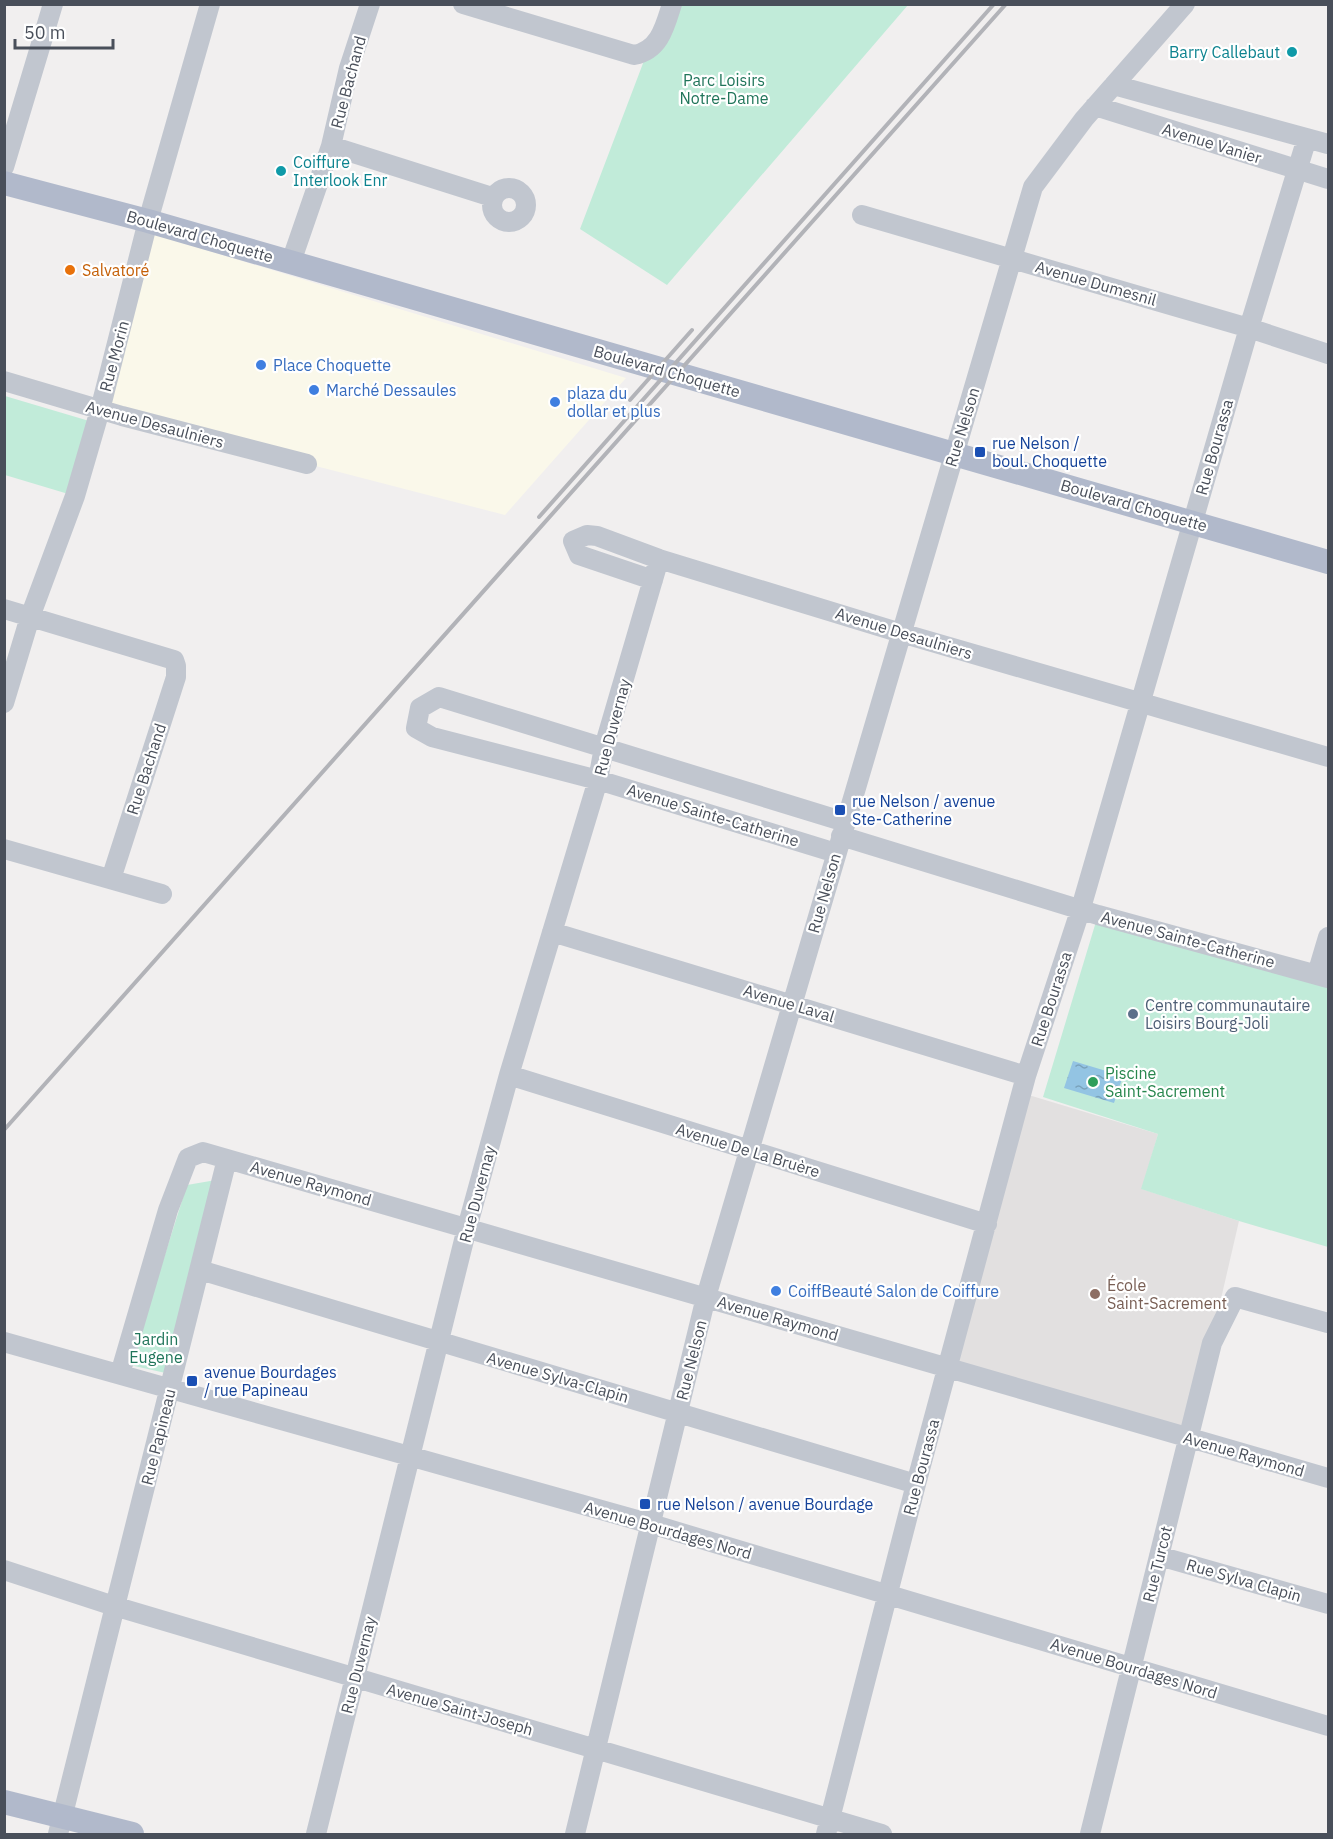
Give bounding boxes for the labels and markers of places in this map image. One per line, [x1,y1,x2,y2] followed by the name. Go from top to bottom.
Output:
[1169,42,1280,62] place label: Barry Callebaut
[1285,45,1299,59] marker: Barry Callebaut
[293,152,388,190] place label: Coiffure Interlook Enr
[274,164,288,178] marker: Coiffure Interlook Enr
[82,260,150,280] place label: Salvatoré
[63,263,77,277] marker: Salvatoré
[273,355,391,375] place label: Place Choquette
[254,358,268,372] marker: Place Choquette
[326,380,457,400] place label: Marché Dessaules
[307,383,321,397] marker: Marché Dessaules
[567,383,661,421] place label: plaza du dollar et plus
[548,395,562,409] marker: plaza du dollar et plus
[992,433,1107,471] place label: rue Nelson / boul. Choquette
[973,445,987,459] marker: rue Nelson / boul. Choquette
[852,791,996,829] place label: rue Nelson / avenue Ste-Catherine
[833,803,847,817] marker: rue Nelson / avenue Ste-Catherine
[1145,995,1310,1033] place label: Centre communautaire Loisirs Bourg-Joli
[1126,1007,1140,1021] marker: Centre communautaire Loisirs Bourg-Joli
[1105,1063,1225,1101] place label: Piscine Saint-Sacrement
[1086,1075,1100,1089] marker: Piscine Saint-Sacrement
[1107,1274,1227,1313] place label: École Saint-Sacrement
[788,1281,999,1301] place label: CoiffBeauté Salon de Coiffure
[769,1284,783,1298] marker: CoiffBeauté Salon de Coiffure
[1088,1287,1102,1301] marker: École Saint-Sacrement
[204,1362,337,1400] place label: avenue Bourdages / rue Papineau
[185,1374,199,1388] marker: avenue Bourdages / rue Papineau
[657,1494,874,1514] place label: rue Nelson / avenue Bourdage
[638,1497,652,1511] marker: rue Nelson / avenue Bourdage

